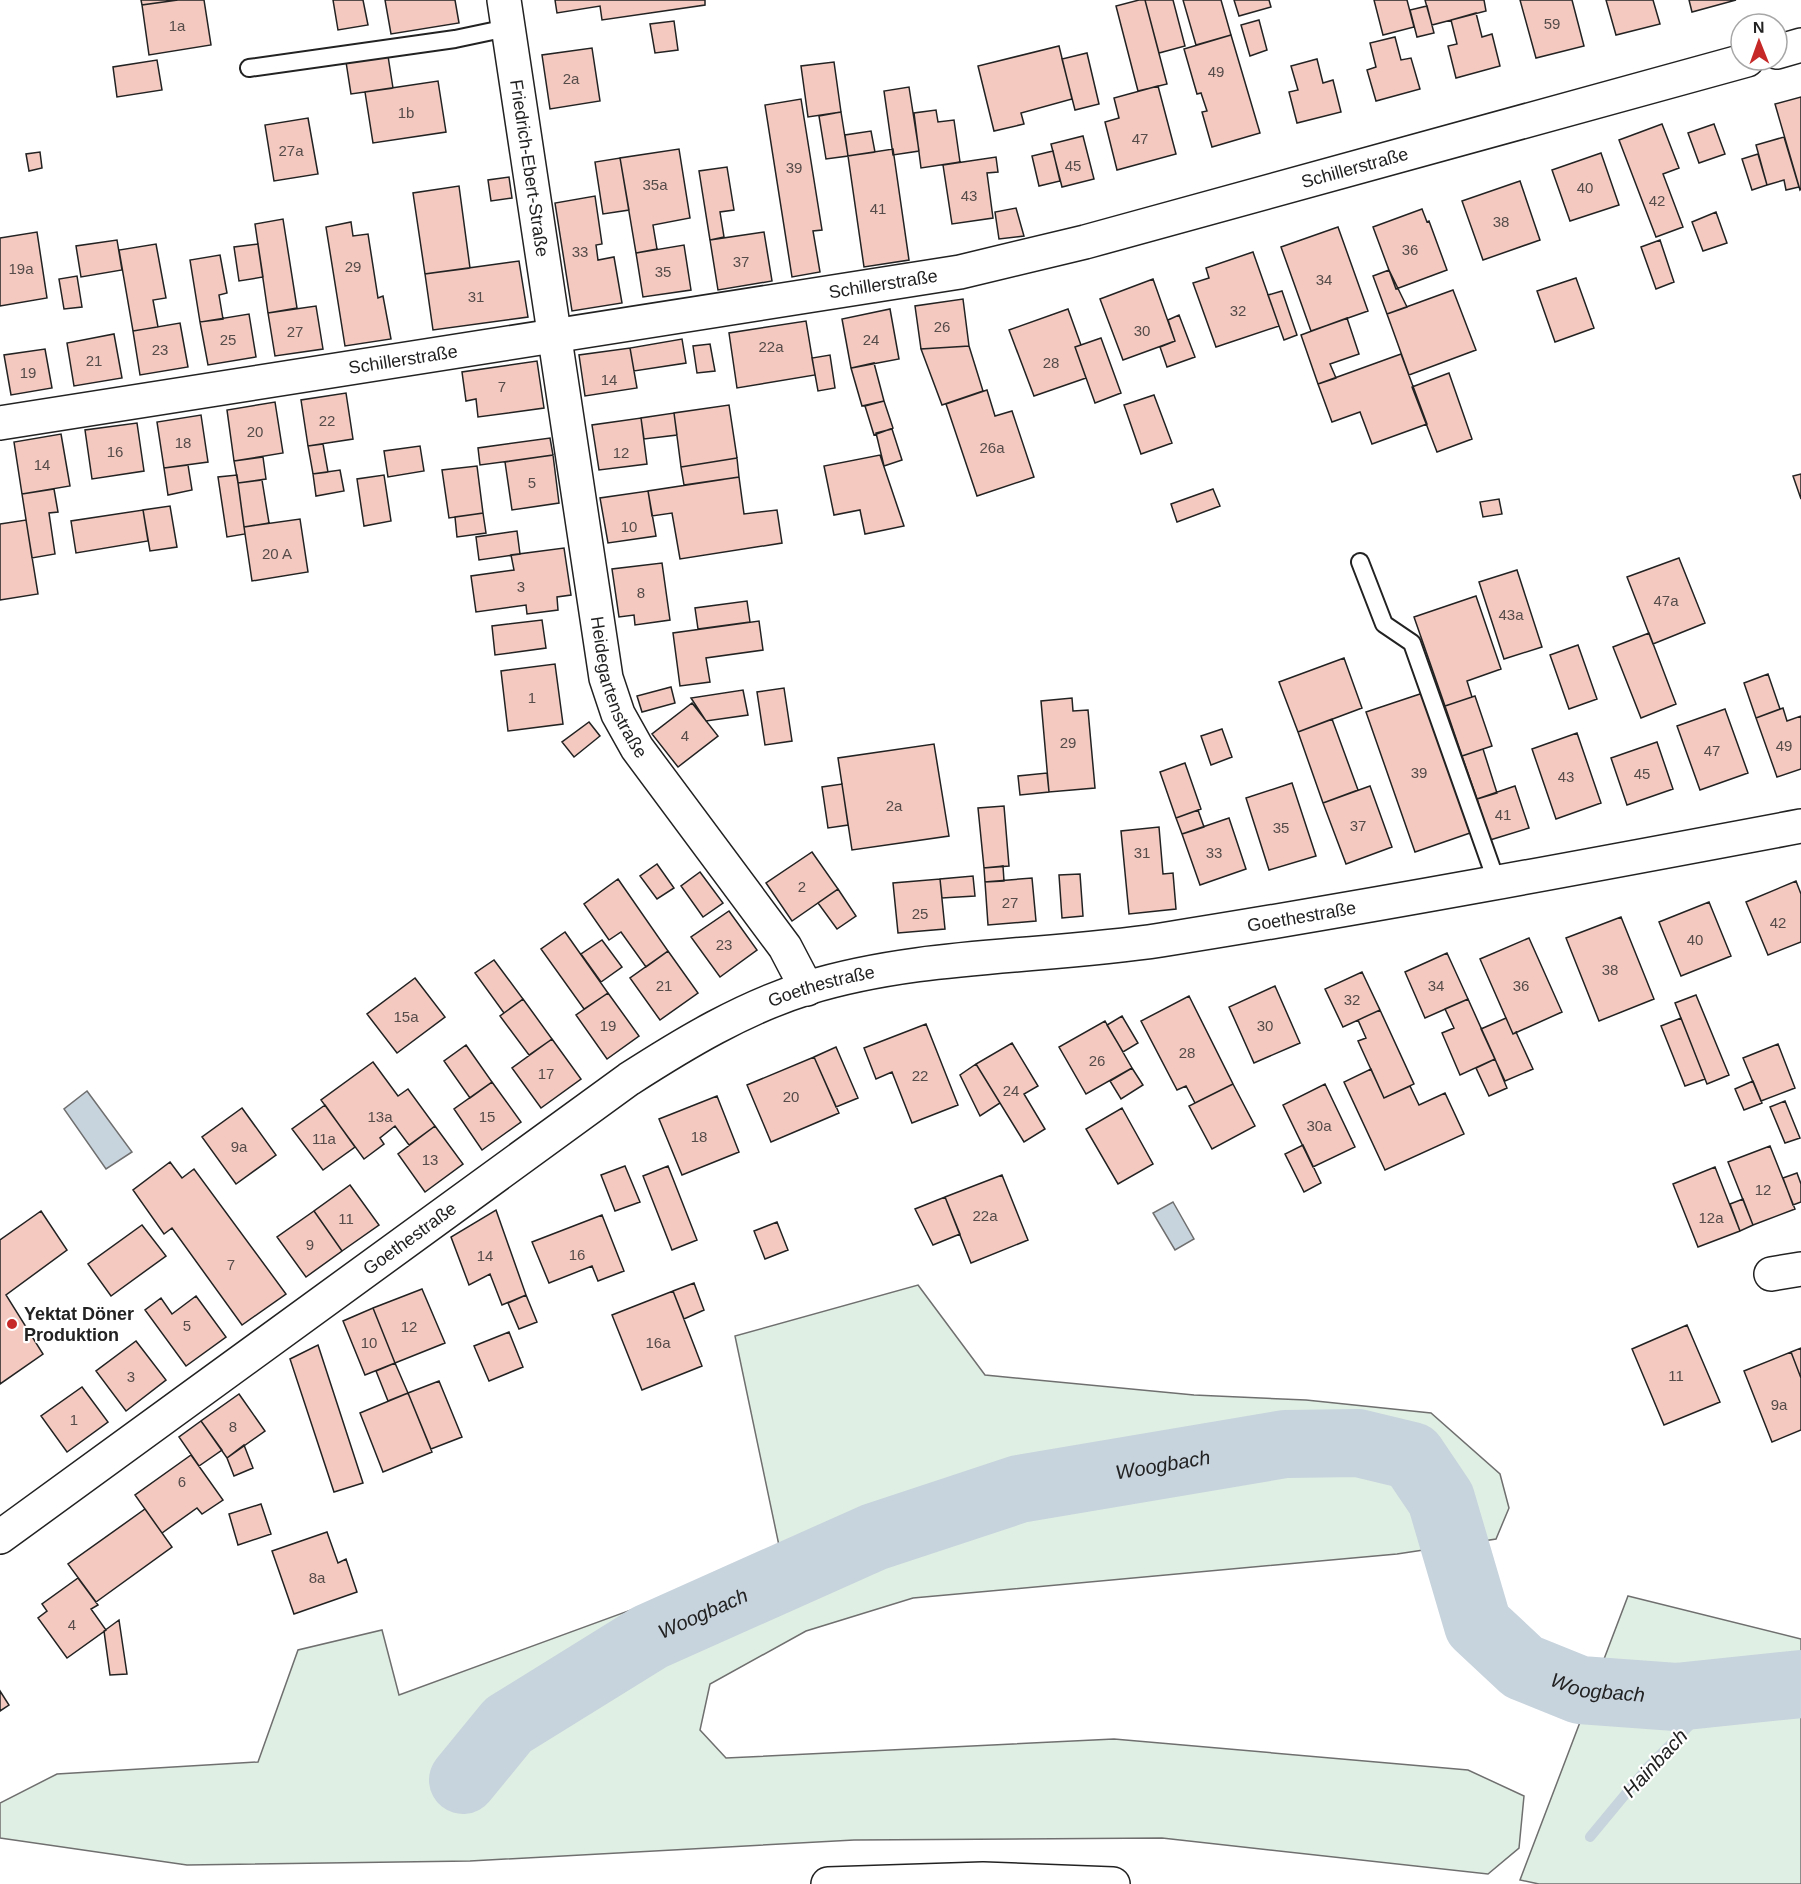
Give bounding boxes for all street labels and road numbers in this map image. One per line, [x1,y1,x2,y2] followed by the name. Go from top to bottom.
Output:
[506,78,553,258] street label: Friedrich-Ebert-Straße
[1299,144,1410,192] street label: Schillerstraße
[827,266,939,303] street label: Schillerstraße
[347,341,459,378] street label: Schillerstraße
[587,615,651,762] street label: Heidegartenstraße
[1246,898,1358,936] street label: Goethestraße
[765,962,876,1011] street label: Goethestraße
[359,1198,460,1279] street label: Goethestraße

